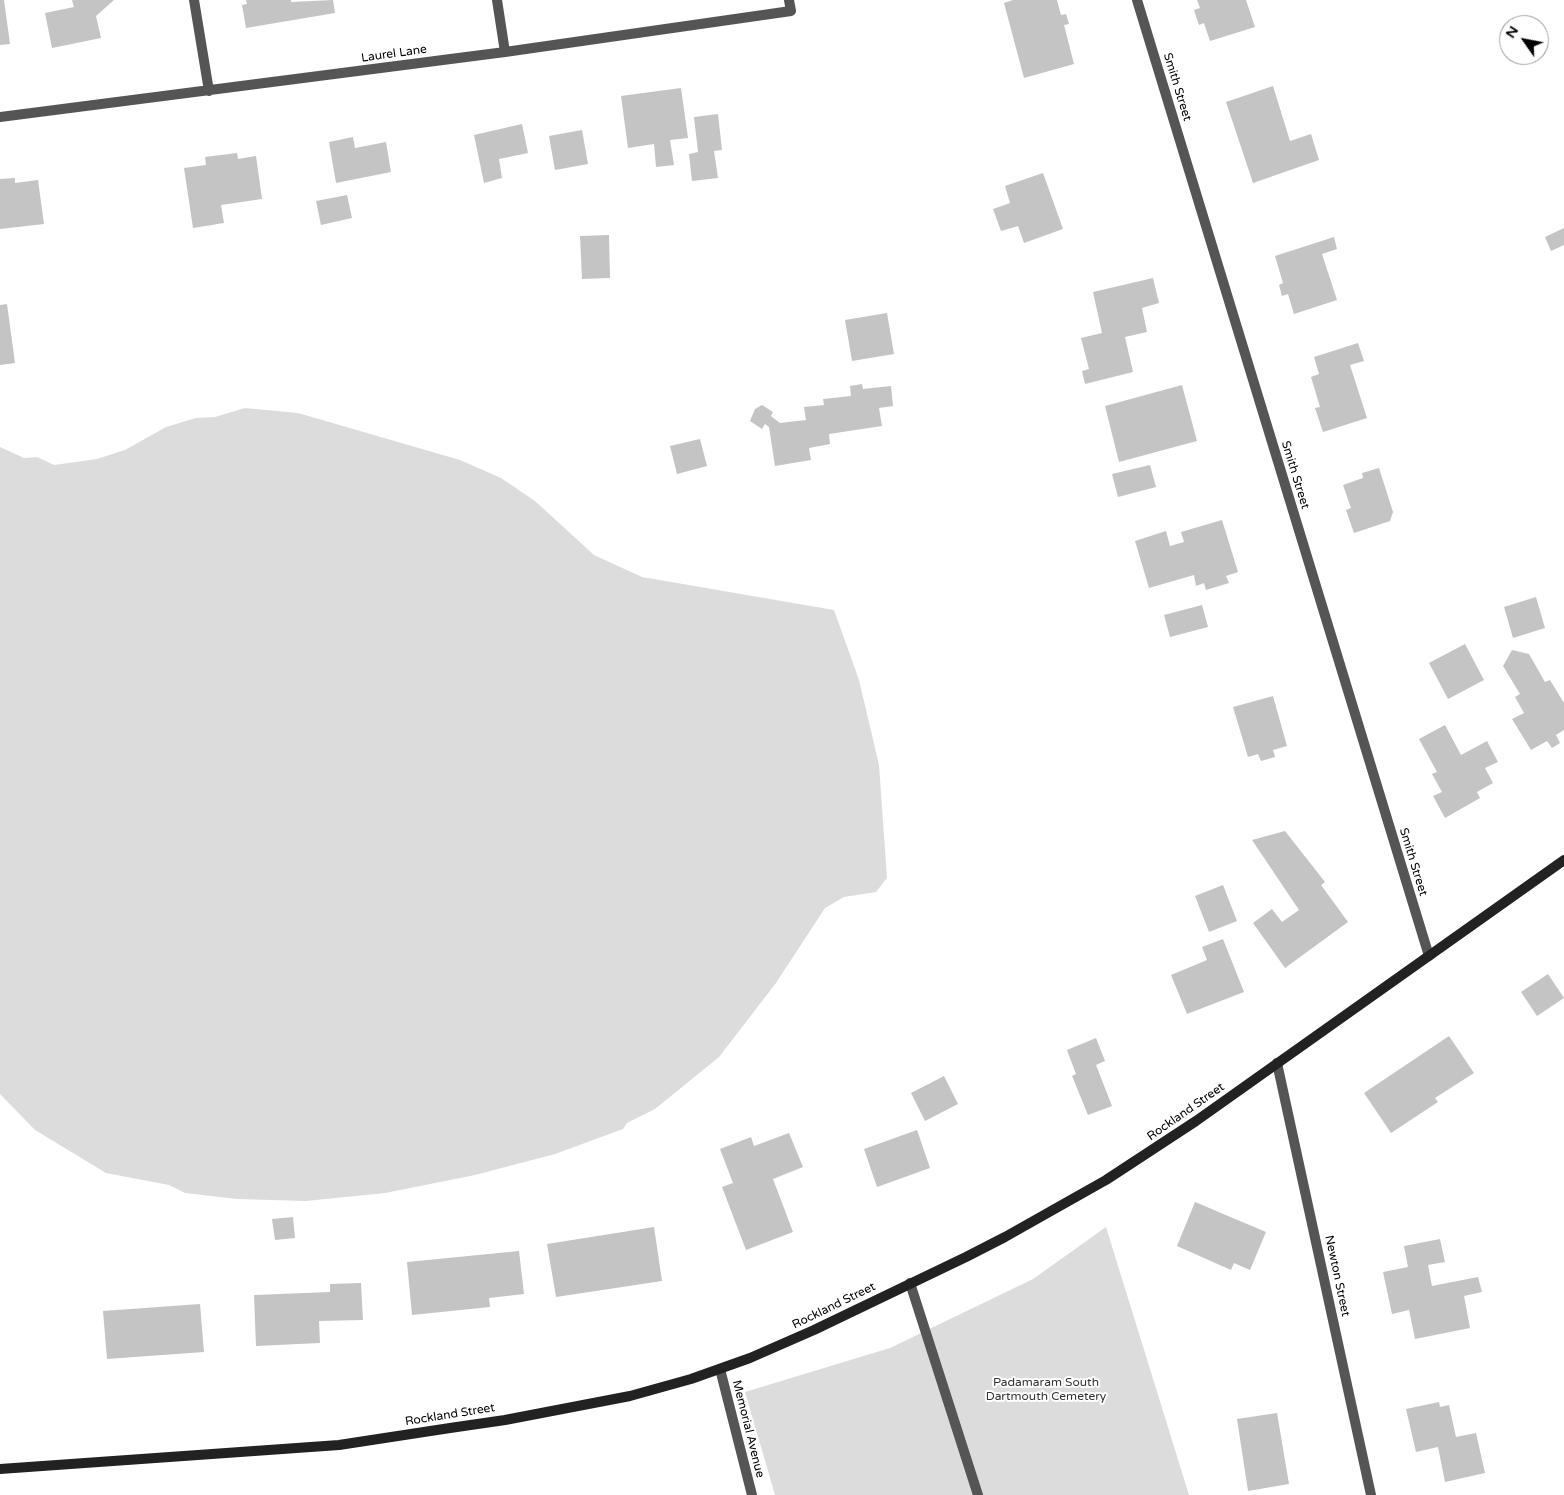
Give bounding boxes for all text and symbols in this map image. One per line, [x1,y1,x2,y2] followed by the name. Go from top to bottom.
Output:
[1499,15,1549,65] north arrow
[1502,23,1522,41] text: N
[360,42,428,66] street label: Laurel Lane
[1160,51,1194,123] street label: Smith Street
[1278,439,1312,511] street label: Smith Street
[1396,826,1430,898] street label: Smith Street
[1145,1080,1227,1144] street label: Rockland Street
[1321,1234,1353,1318] street label: Newton Street
[790,1280,878,1332] street label: Rockland Street
[986,1376,1106,1404] park label: Padamaram South Dartmouth Cemetery
[729,1379,767,1479] street label: Memorial Avenue
[404,1401,496,1429] street label: Rockland Street

